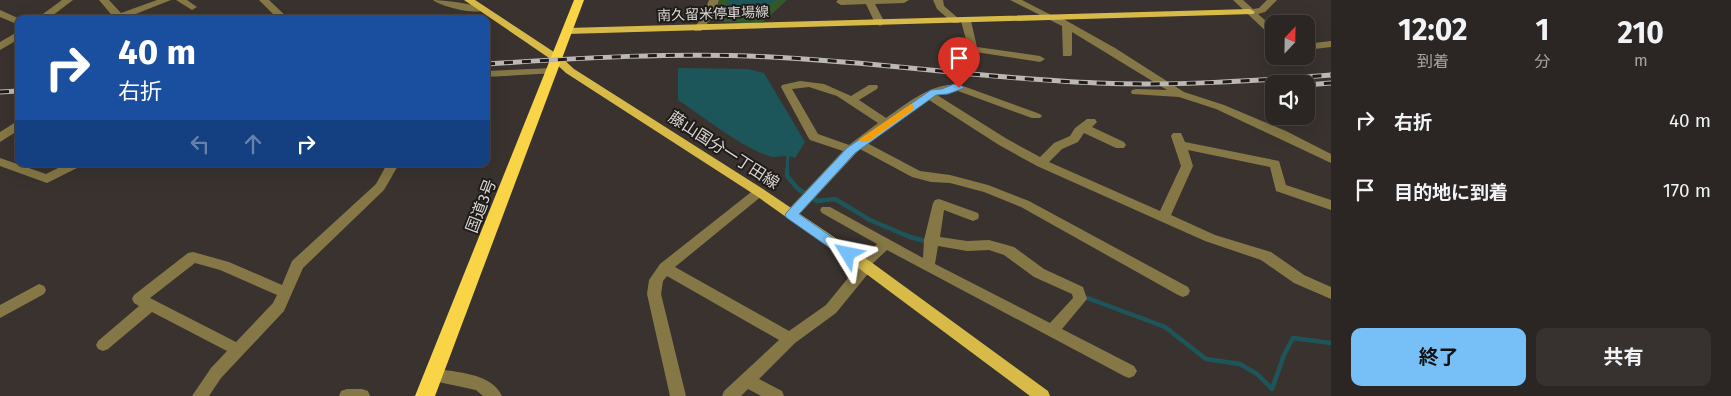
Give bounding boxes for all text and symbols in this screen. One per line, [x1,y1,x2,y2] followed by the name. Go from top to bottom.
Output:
[657,4,769,24] street label: 南久留米停車場線
[1398,12,1467,48] text: 12:02
[1536,12,1549,48] text: 1
[1265,15,1315,65] north arrow
[1265,15,1315,125] map controls
[1618,15,1664,51] text: 210
[118,31,196,73] text: 40 m
[35,35,100,100] icon: right
[938,37,980,88] pin
[945,44,973,72] icon: arrive
[1634,51,1648,70] text: m
[1417,52,1449,71] text: 到着
[1535,52,1551,71] text: 分
[1265,75,1315,125] button: sound
[118,78,162,105] text: 右折
[1351,106,1379,134] icon: right
[665,107,783,193] street label: 藤山国分一丁田線
[1669,109,1711,132] text: 40 m
[1394,111,1432,134] text: 右折
[186,130,214,158] icon: left
[239,130,267,158] icon: ahead
[292,130,320,158] icon: right
[462,176,500,236] street label: 国道3号
[1351,176,1379,204] icon: arrive
[1663,179,1711,202] text: 170 m
[1394,181,1508,204] text: 目的地に到着
[821,227,873,279] position arrow
[1351,328,1526,386] button: 終了
[1536,328,1711,386] button: 共有

